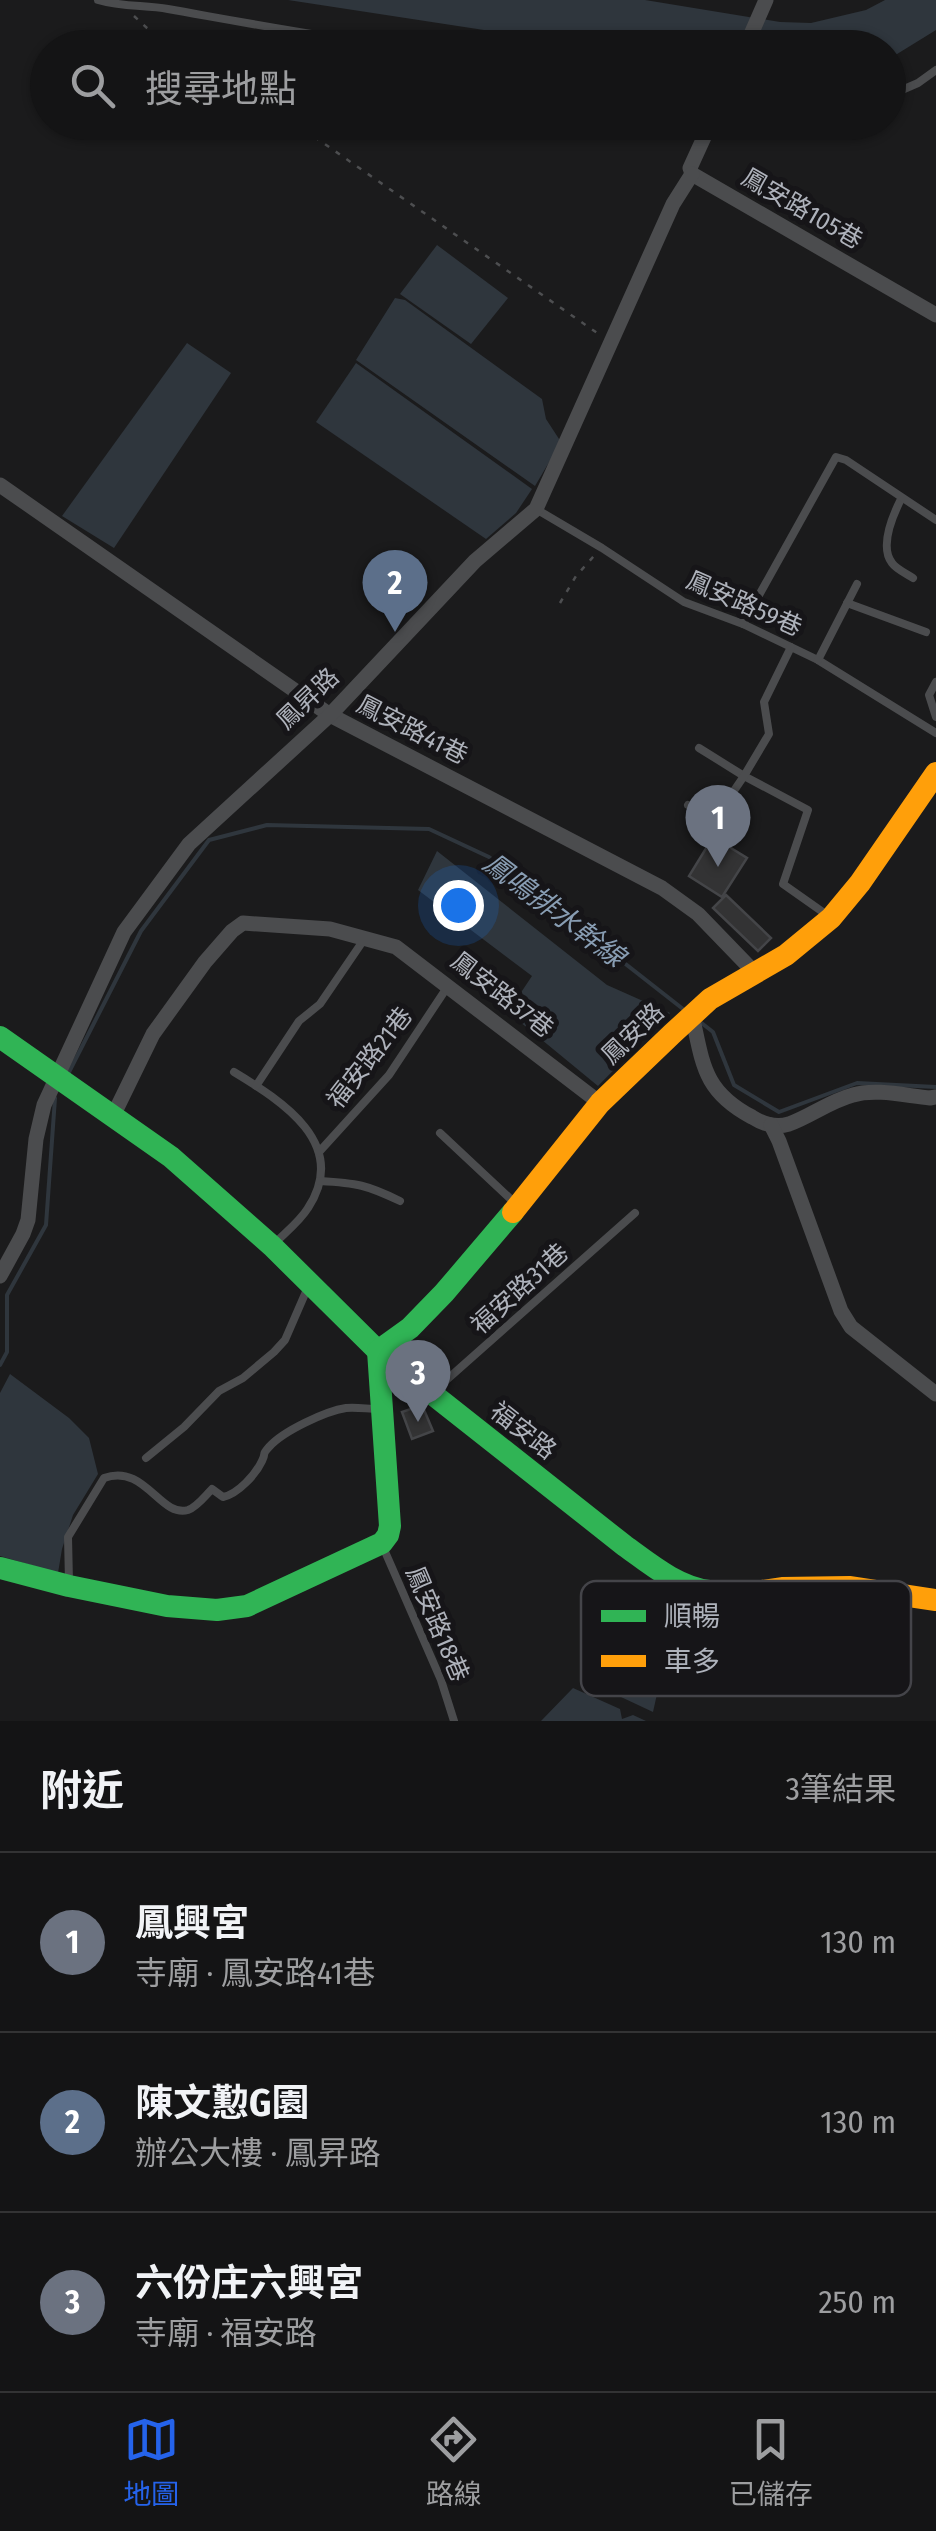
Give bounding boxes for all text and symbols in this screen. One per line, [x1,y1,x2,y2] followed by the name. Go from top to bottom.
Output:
[30,30,906,140] search box
[65,58,120,113] icon: search
[145,66,297,112] text: 搜尋地點
[736,162,868,256] street label: 鳳安路105巷
[362,550,428,632] pin: 2
[682,565,806,643] street label: 鳳安路59巷
[271,662,345,736] street label: 鳳昇路
[352,689,472,771] street label: 鳳安路41巷
[686,784,750,867] pin: 1
[477,846,633,976] water label: 鳳鳴排水幹線
[433,880,484,931] your location
[445,946,559,1044] street label: 鳳安路37巷
[596,997,670,1071] street label: 鳳安路
[321,1001,419,1115] street label: 福安路21巷
[465,1238,575,1340] street label: 福安路31巷
[386,1340,450,1422] pin: 3
[484,1396,562,1466] street label: 福安路
[399,1562,475,1686] street label: 鳳安路18巷
[581,1581,911,1696] legend
[664,1600,720,1633] text: 順暢
[664,1645,720,1678] text: 車多
[40,1766,124,1816] text: 附近
[786,1770,896,1808] text: 3筆結果
[135,1900,249,1946] text: 鳳興宮
[66,1923,79,1961] text: 1
[820,1923,896,1961] text: 130 m
[135,1954,375,1992] text: 寺廟 · 鳳安路41巷
[135,2080,309,2126] text: 陳文懃G園
[65,2103,80,2141] text: 2
[820,2103,896,2141] text: 130 m
[135,2134,381,2172] text: 辦公大樓 · 鳳昇路
[135,2260,363,2306] text: 六份庄六興宮
[65,2283,80,2321] text: 3
[818,2283,896,2321] text: 250 m
[135,2314,317,2352] text: 寺廟 · 福安路
[123,2412,179,2512] tab: 地圖
[426,2412,482,2512] tab: 路線
[729,2412,813,2512] tab: 已儲存

